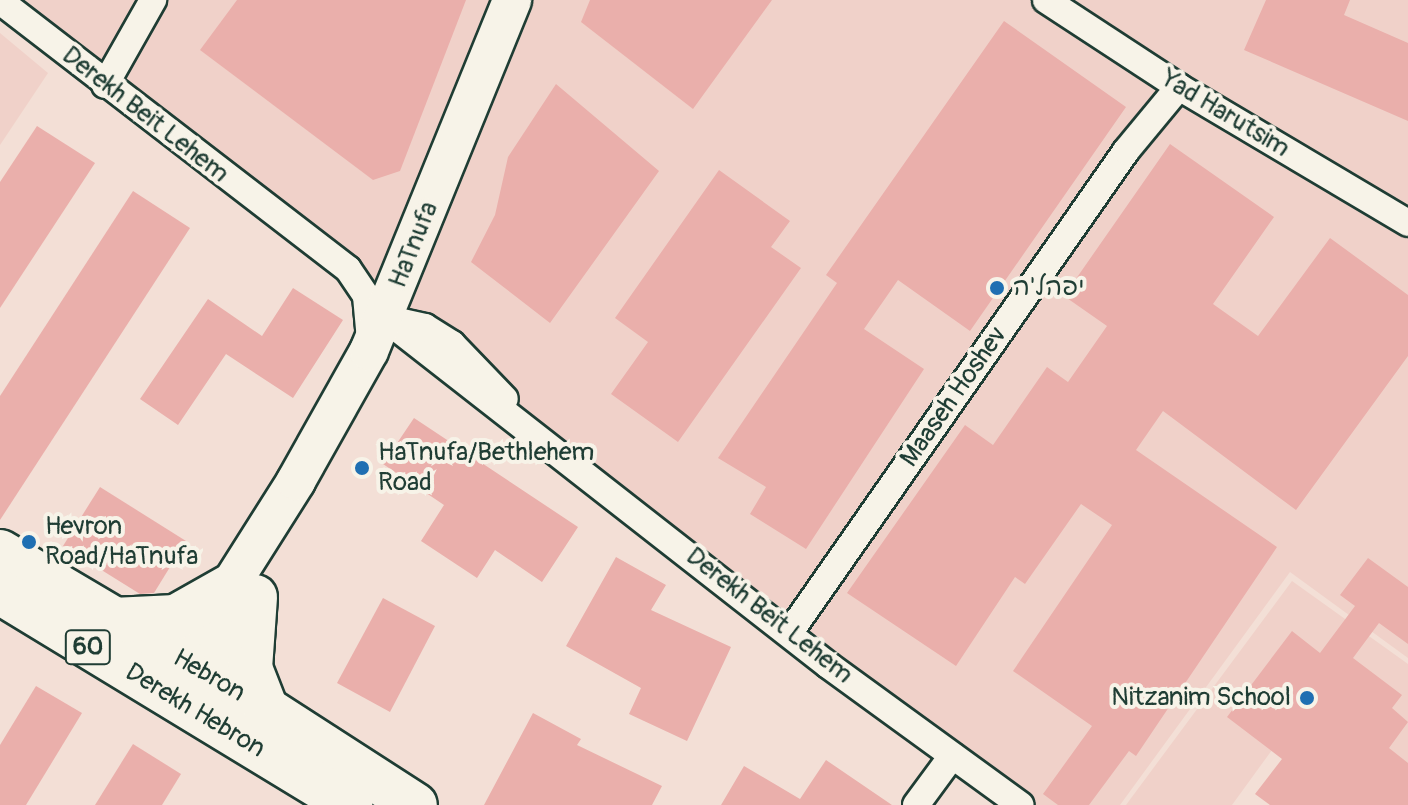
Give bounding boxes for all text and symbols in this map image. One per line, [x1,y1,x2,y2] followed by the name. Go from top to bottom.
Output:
[55,40,235,190] street label: Derekh Beit Lehem
[1155,63,1295,165] street label: Yad Harutsim
[383,197,445,293] street label: HaTnufa
[1013,272,1084,304] place label: יפהל'ה
[988,279,1006,297] marker: יפהל'ה
[894,321,1014,473] street label: Maaseh Hoshev
[378,437,594,498] place label: HaTnufa/Bethlehem Road
[353,459,371,477] marker: HaTnufa/Bethlehem Road
[45,511,198,572] place label: Hevron Road/HaTnufa
[20,533,38,551] marker: Hevron Road/HaTnufa
[679,541,859,691] street label: Derekh Beit Lehem
[64,627,112,667] road number: 60
[167,643,251,709] street label: Hebron
[119,657,271,765] street label: Derekh Hebron
[1111,682,1291,714] place label: Nitzanim School
[1298,689,1316,707] marker: Nitzanim School

